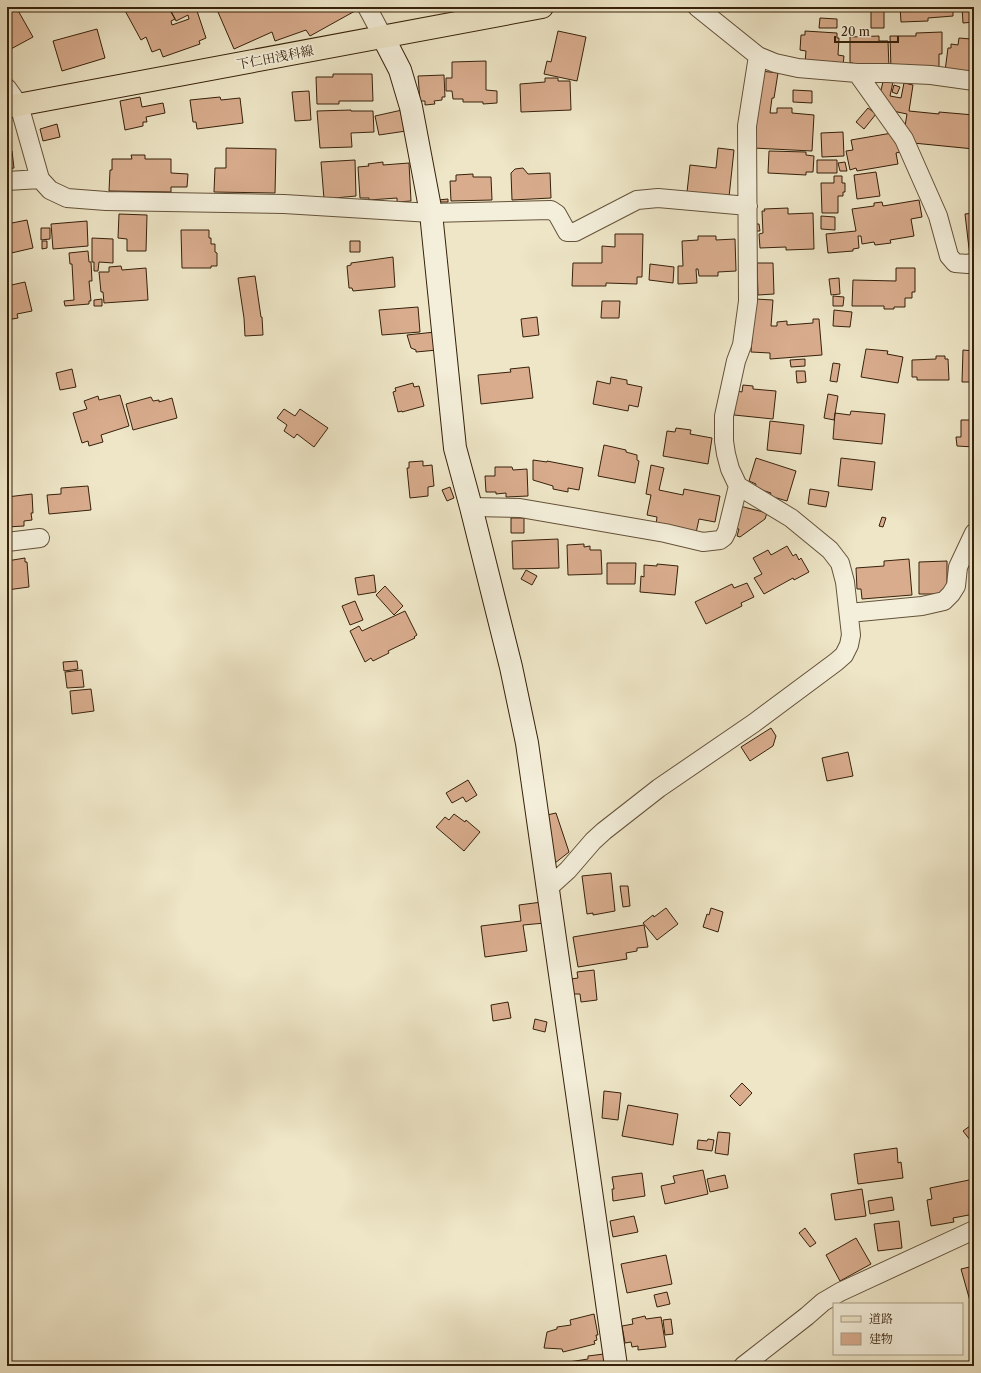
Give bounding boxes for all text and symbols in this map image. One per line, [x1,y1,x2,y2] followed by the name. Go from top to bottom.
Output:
[835,18,898,44] scale bar
[841,24,870,39] text: 20 m
[235,42,315,72] street label: 下仁田浅科線
[833,1303,963,1355] legend
[869,1311,893,1326] text: 道路
[869,1331,893,1346] text: 建物

